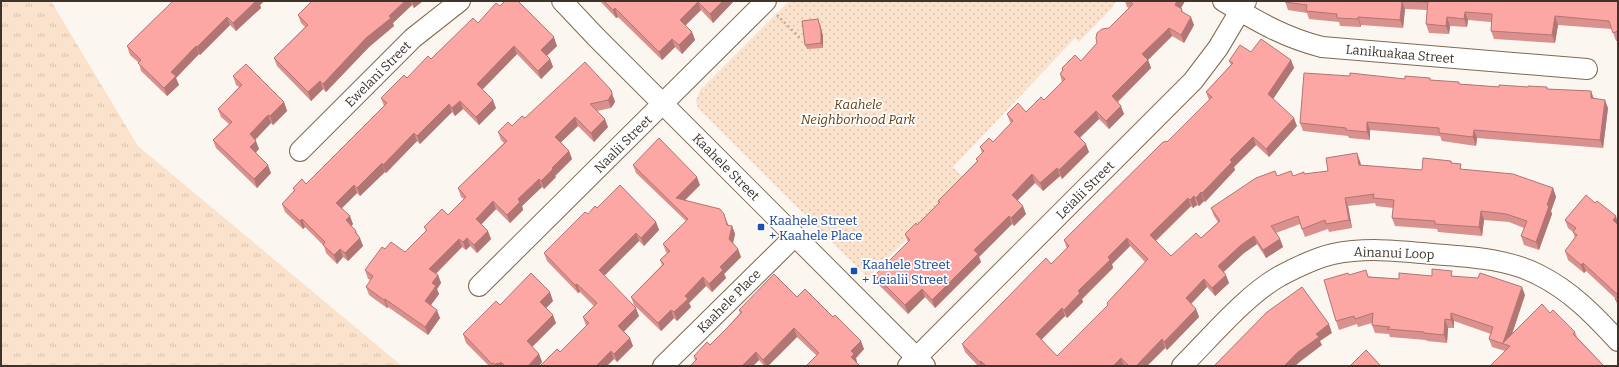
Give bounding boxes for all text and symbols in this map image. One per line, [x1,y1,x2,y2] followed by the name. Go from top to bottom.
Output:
[342,38,414,110] street label: Ewelani Street
[1345,42,1455,66] street label: Lanikuakaa Street
[801,97,916,127] park label: Kaahele Neighborhood Park
[591,112,655,176] street label: Naalii Street
[690,131,763,204] street label: Kaahele Street
[1053,158,1117,222] street label: Leialii Street
[769,213,862,243] place label: Kaahele Street + Kaahele Place
[756,222,766,232] marker: Kaahele Street + Kaahele Place
[1353,244,1435,262] street label: Ainanui Loop
[862,257,951,287] place label: Kaahele Street + Leialii Street
[694,266,764,336] street label: Kaahele Place
[849,266,859,276] marker: Kaahele Street + Leialii Street

